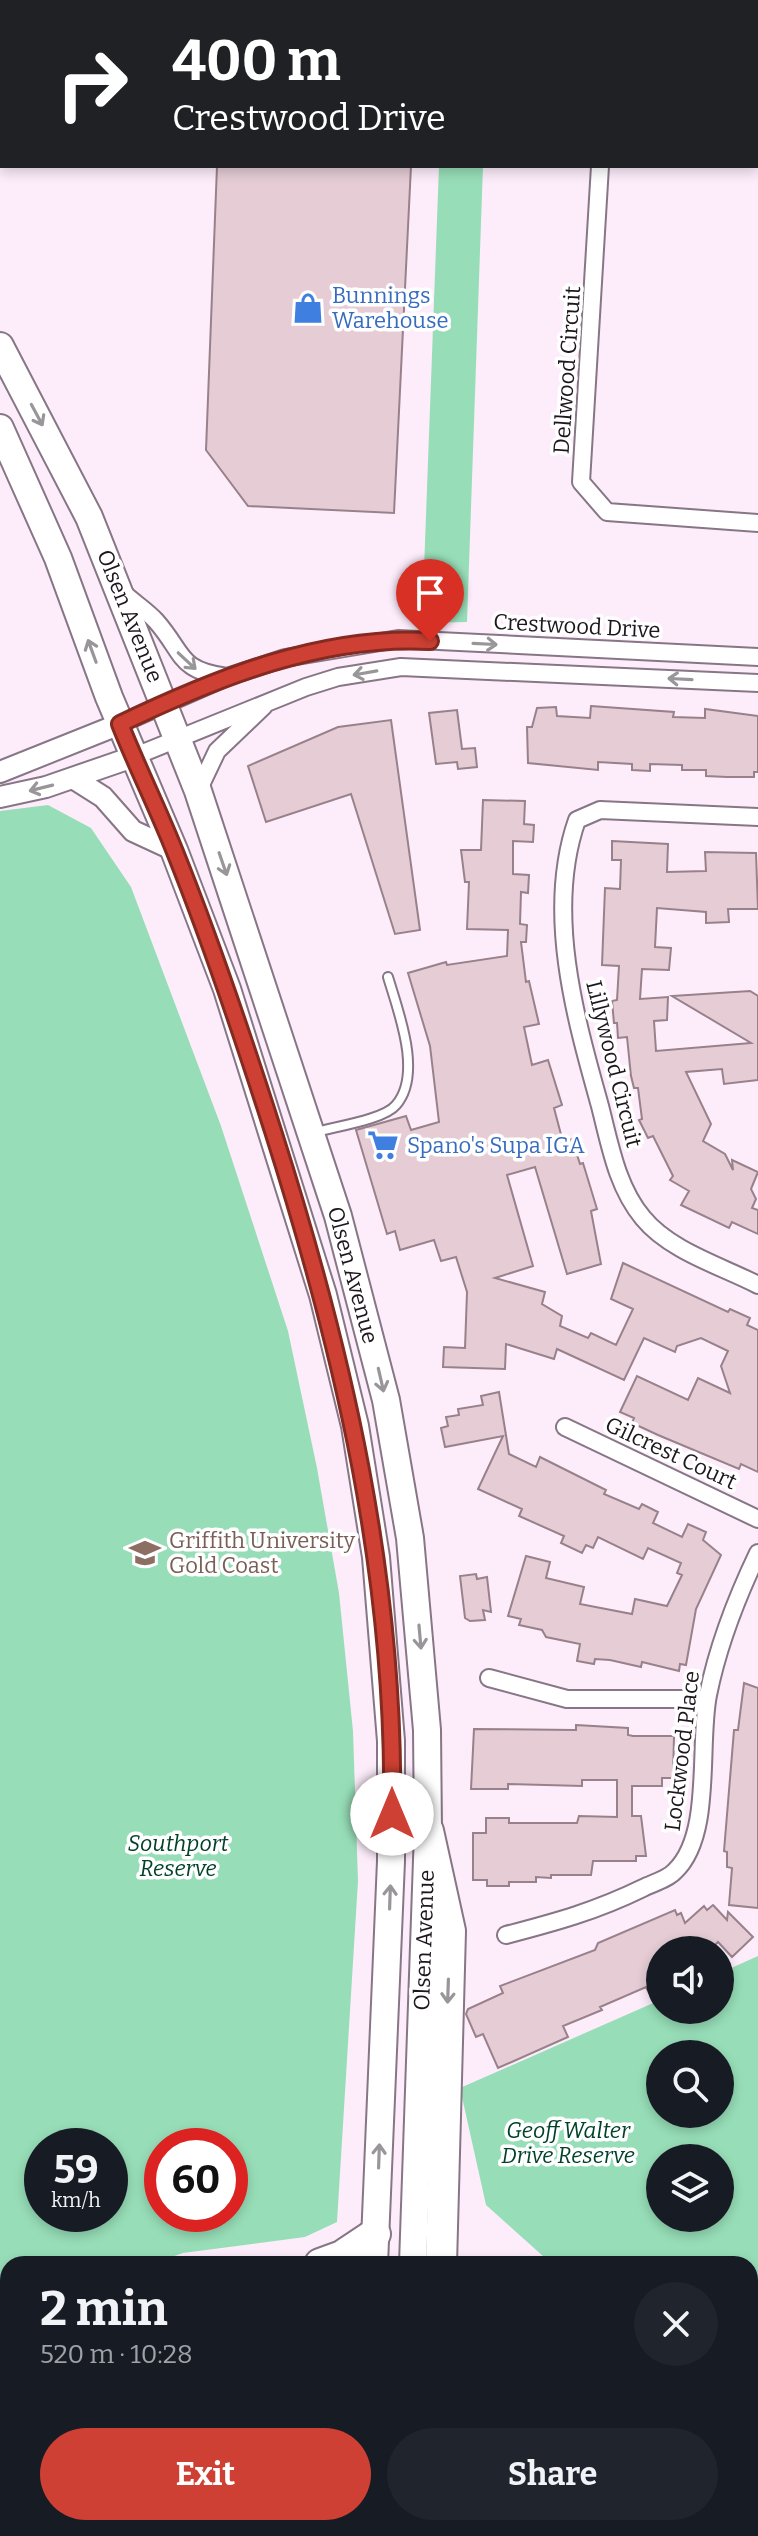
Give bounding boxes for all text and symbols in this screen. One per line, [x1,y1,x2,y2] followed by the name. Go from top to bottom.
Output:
[172,28,341,95] text: 400 m
[40,32,144,136] icon: right
[172,96,446,140] text: Crestwood Drive
[332,282,448,334] place label: Bunnings Warehouse
[548,285,586,455] street label: Dellwood Circuit
[291,291,325,325] shop icon: Bunnings Warehouse
[30,402,46,426] one-way arrow
[91,546,169,686] street label: Olsen Avenue
[396,559,464,641] pin
[408,571,452,615] icon: arrive
[493,608,661,644] street label: Crestwood Drive
[471,636,498,651] one-way arrow
[84,639,98,664] one-way arrow
[177,652,197,671] one-way arrow
[353,666,378,681] one-way arrow
[667,671,694,686] one-way arrow
[28,781,54,796] one-way arrow
[216,852,231,877] one-way arrow
[580,978,648,1150] street label: Lillywood Circuit
[366,1128,400,1162] supermarket icon: Spano's Supa IGA
[407,1132,585,1159] place label: Spano's Supa IGA
[322,1203,384,1347] street label: Olsen Avenue
[374,1367,389,1393] one-way arrow
[601,1411,741,1495] street label: Gilcrest Court
[169,1527,355,1579] place label: Griffith University Gold Coast
[128,1536,162,1570] school or university icon: Griffith University Gold Coast
[413,1623,428,1650] one-way arrow
[659,1669,705,1833] street label: Lockwood Place
[350,1772,434,1856] position arrow
[128,1830,229,1882] park label: Southport Reserve
[408,1869,440,2011] street label: Olsen Avenue
[382,1884,397,1911] one-way arrow
[646,1936,734,2232] map controls
[646,1936,734,2024] button: sound
[440,1977,455,2004] one-way arrow
[646,2040,734,2128] button: search
[501,2117,635,2169] park label: Geoff Walter Drive Reserve
[144,2128,248,2232] speed limit sign: 60
[371,2143,386,2170] one-way arrow
[646,2144,734,2232] button: layers
[53,2146,99,2194] text: 59
[51,2188,101,2212] text: km/h
[40,2280,168,2338] text: 2 min
[634,2282,718,2366] button: close
[40,2339,193,2370] text: 520 m · 10:28
[40,2428,371,2520] button: Exit
[387,2428,718,2520] button: Share

